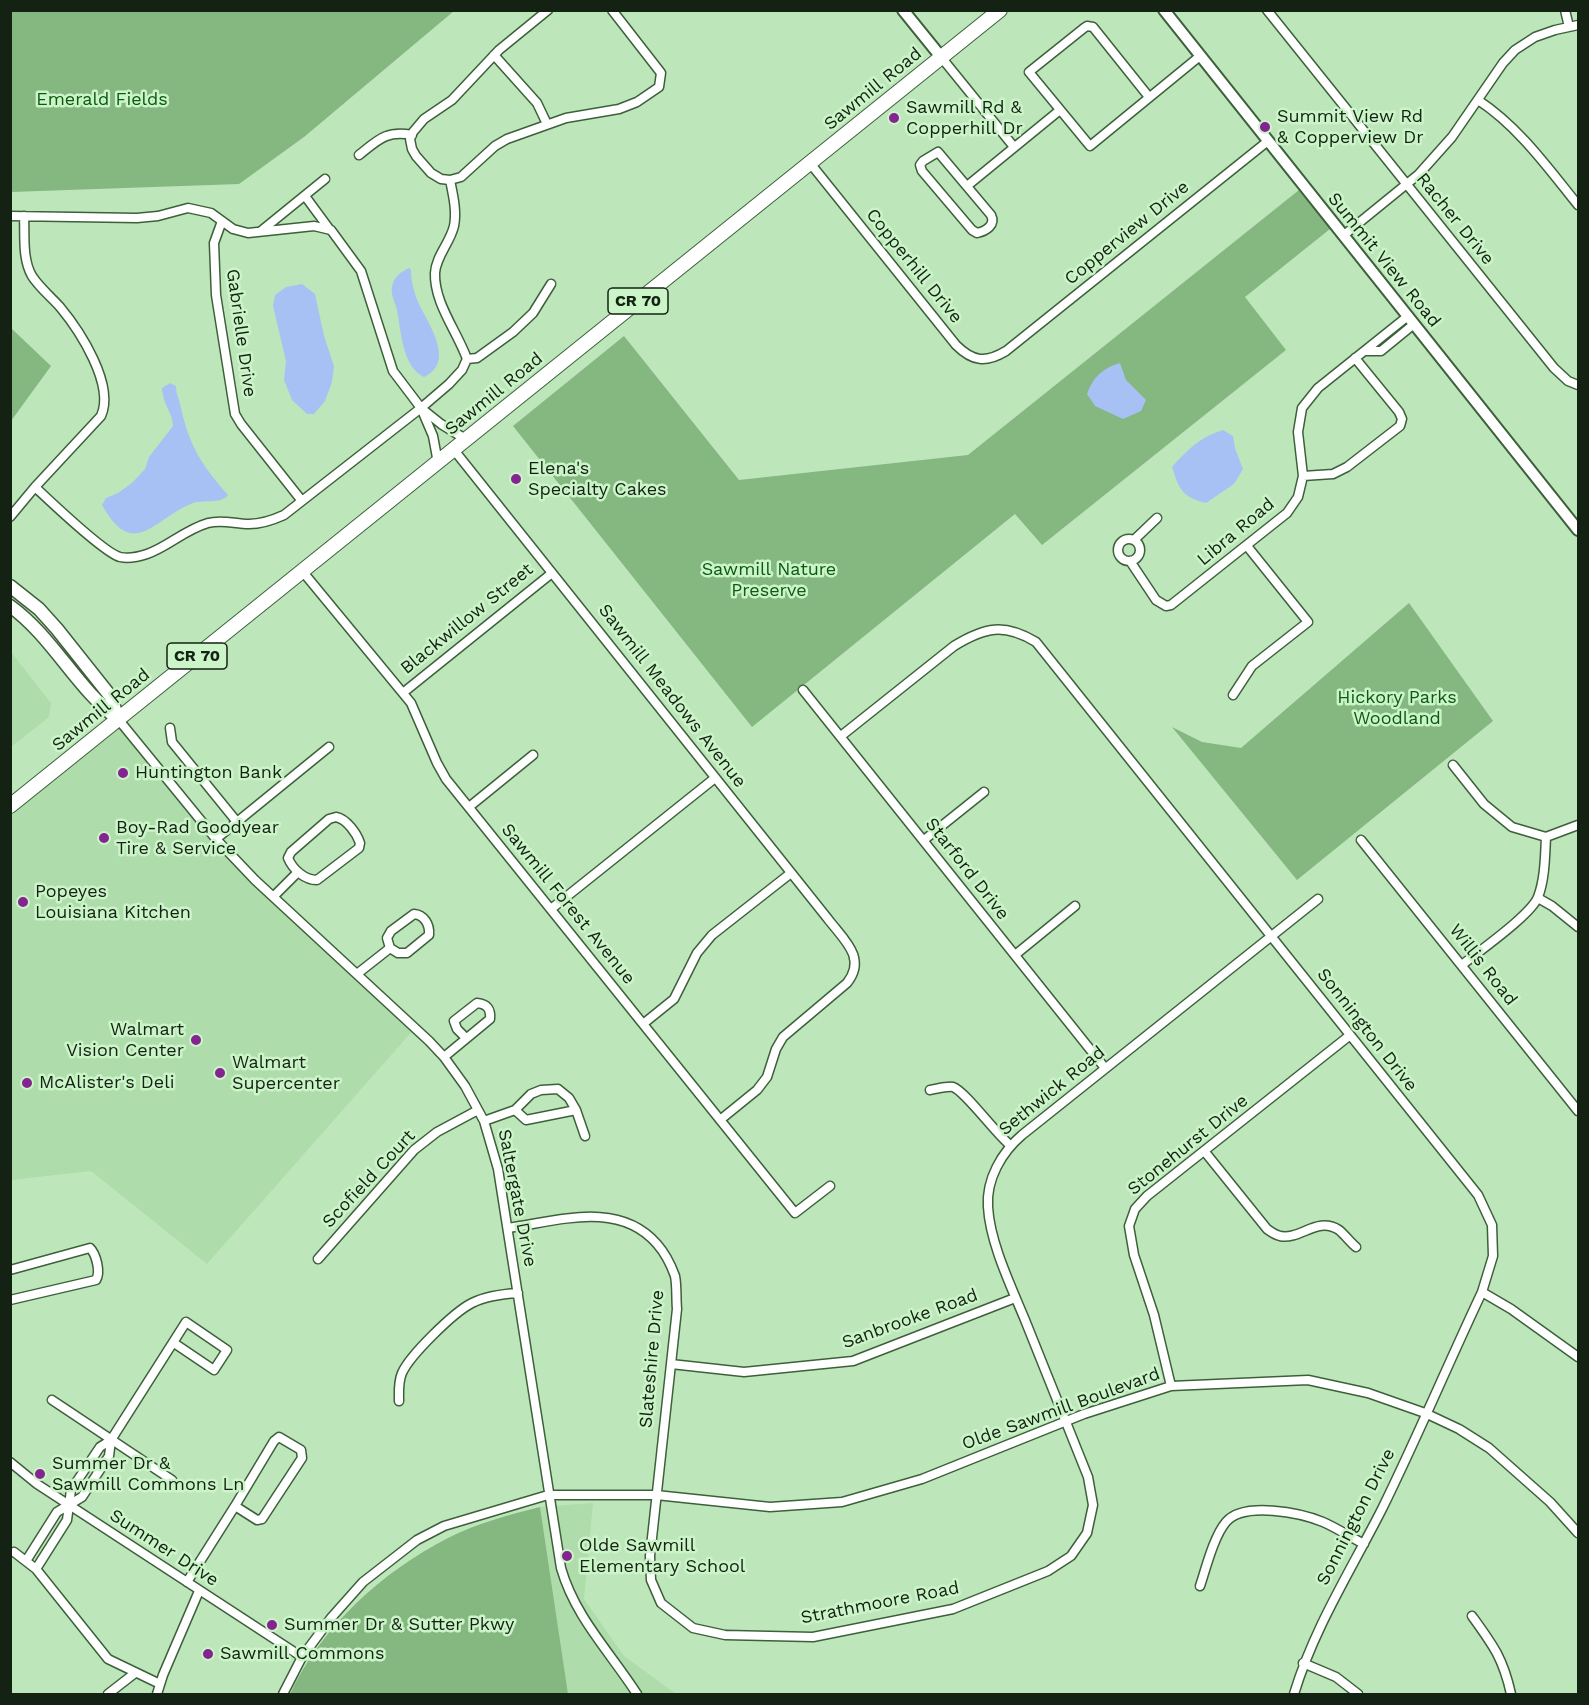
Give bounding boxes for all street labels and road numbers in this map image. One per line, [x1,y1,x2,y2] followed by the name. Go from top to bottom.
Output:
[820,43,926,135] street label: Sawmill Road
[1411,169,1499,269] street label: Racher Drive
[1060,176,1194,290] street label: Copperview Drive
[1323,188,1445,332] street label: Summit View Road
[861,204,967,328] street label: Copperhill Drive
[221,267,261,399] street label: Gabrielle Drive
[608,288,668,314] road number: CR 70
[441,348,547,440] street label: Sawmill Road
[1193,493,1279,571] street label: Libra Road
[396,559,538,679] street label: Blackwillow Street
[594,600,750,792] street label: Sawmill Meadows Avenue
[167,643,227,669] road number: CR 70
[48,664,154,756] street label: Sawmill Road
[920,814,1014,924] street label: Starford Drive
[496,819,640,989] street label: Sawmill Forest Avenue
[1444,920,1522,1010] street label: Willis Road
[1312,964,1422,1096] street label: Sonnington Drive
[995,1042,1109,1140] street label: Sethwick Road
[1123,1090,1253,1200] street label: Stonehurst Drive
[318,1126,420,1232] street label: Scofield Court
[493,1127,541,1269] street label: Saltergate Drive
[839,1284,981,1354] street label: Sanbrooke Road
[635,1289,669,1429] street label: Slateshire Drive
[959,1363,1163,1455] street label: Olde Sawmill Boulevard
[1312,1445,1400,1589] street label: Sonnington Drive
[105,1505,223,1591] street label: Summer Drive
[799,1577,961,1629] street label: Strathmoore Road

